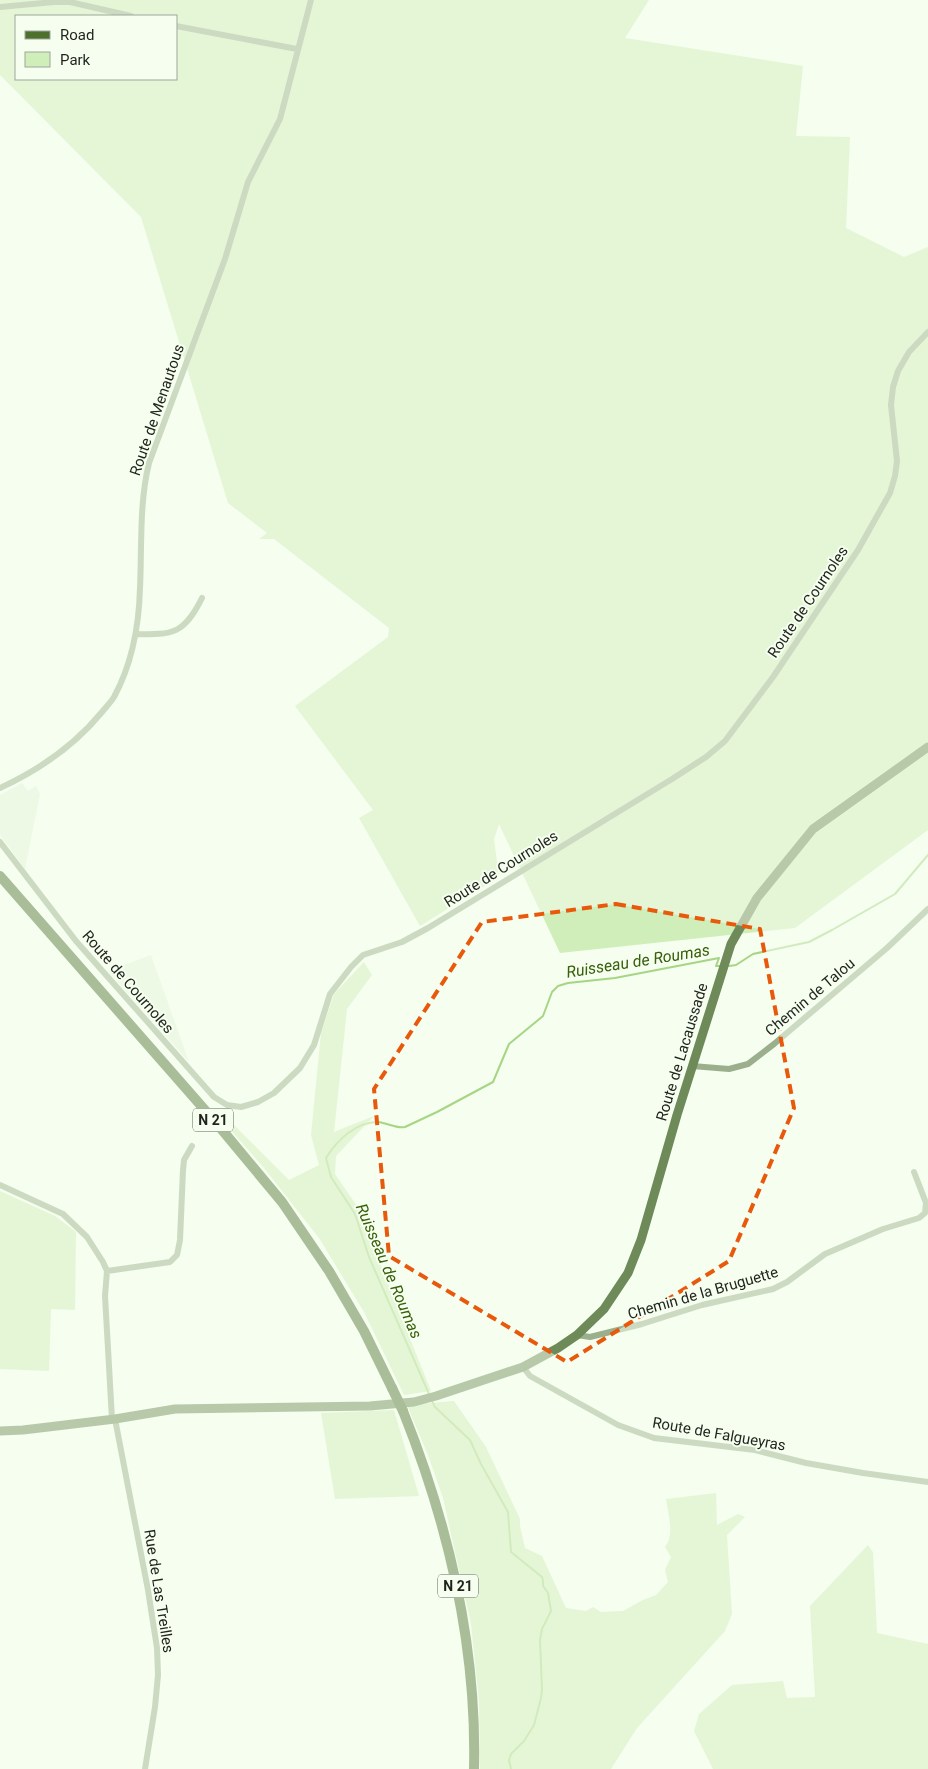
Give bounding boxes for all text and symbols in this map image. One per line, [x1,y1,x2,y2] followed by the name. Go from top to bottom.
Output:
[15,15,178,80] legend
[60,26,94,44] text: Road
[60,51,91,69] text: Park
[126,342,188,478] street label: Route de Menautous
[764,543,852,661] street label: Route de Cournoles
[441,827,561,911] street label: Route de Cournoles
[78,927,178,1037] street label: Route de Cournoles
[565,940,711,982] water label: Ruisseau de Roumas
[762,954,858,1040] street label: Chemin de Talou
[652,981,712,1123] street label: Route de Lacaussade
[193,1108,233,1132] road number: N 21
[352,1201,426,1341] water label: Ruisseau de Roumas
[626,1263,780,1323] street label: Chemin de la Bruguette
[651,1413,787,1455] street label: Route de Falgueyras
[140,1528,178,1654] street label: Rue de Las Treilles
[438,1574,478,1598] road number: N 21

